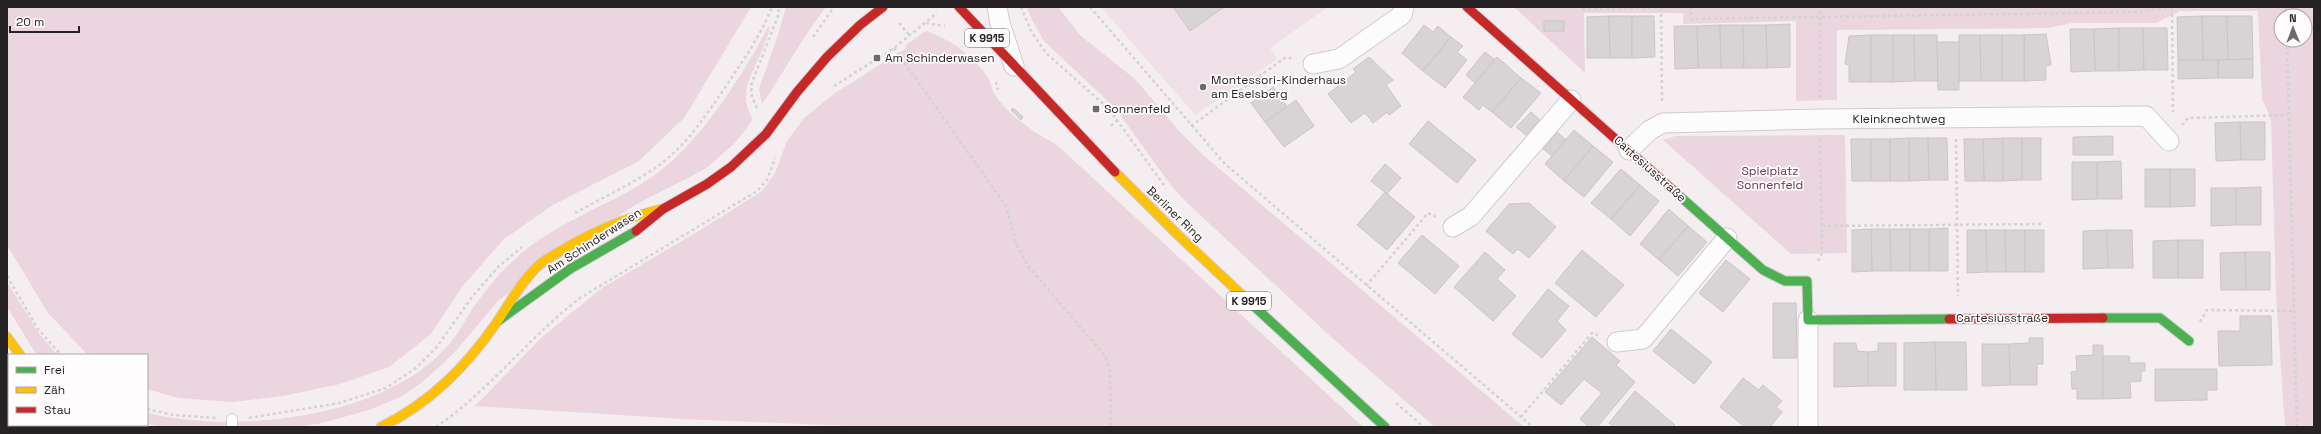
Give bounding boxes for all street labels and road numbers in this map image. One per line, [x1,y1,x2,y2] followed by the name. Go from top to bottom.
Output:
[965,29,1009,47] road number: K 9915
[1853,111,1945,127] street label: Kleinknechtweg
[1610,132,1690,206] street label: Cartesiusstraße
[1143,183,1207,245] street label: Berliner Ring
[544,204,644,278] street label: Am Schinderwasen
[1227,292,1271,310] road number: K 9915
[1956,310,2048,326] street label: Cartesiusstraße

